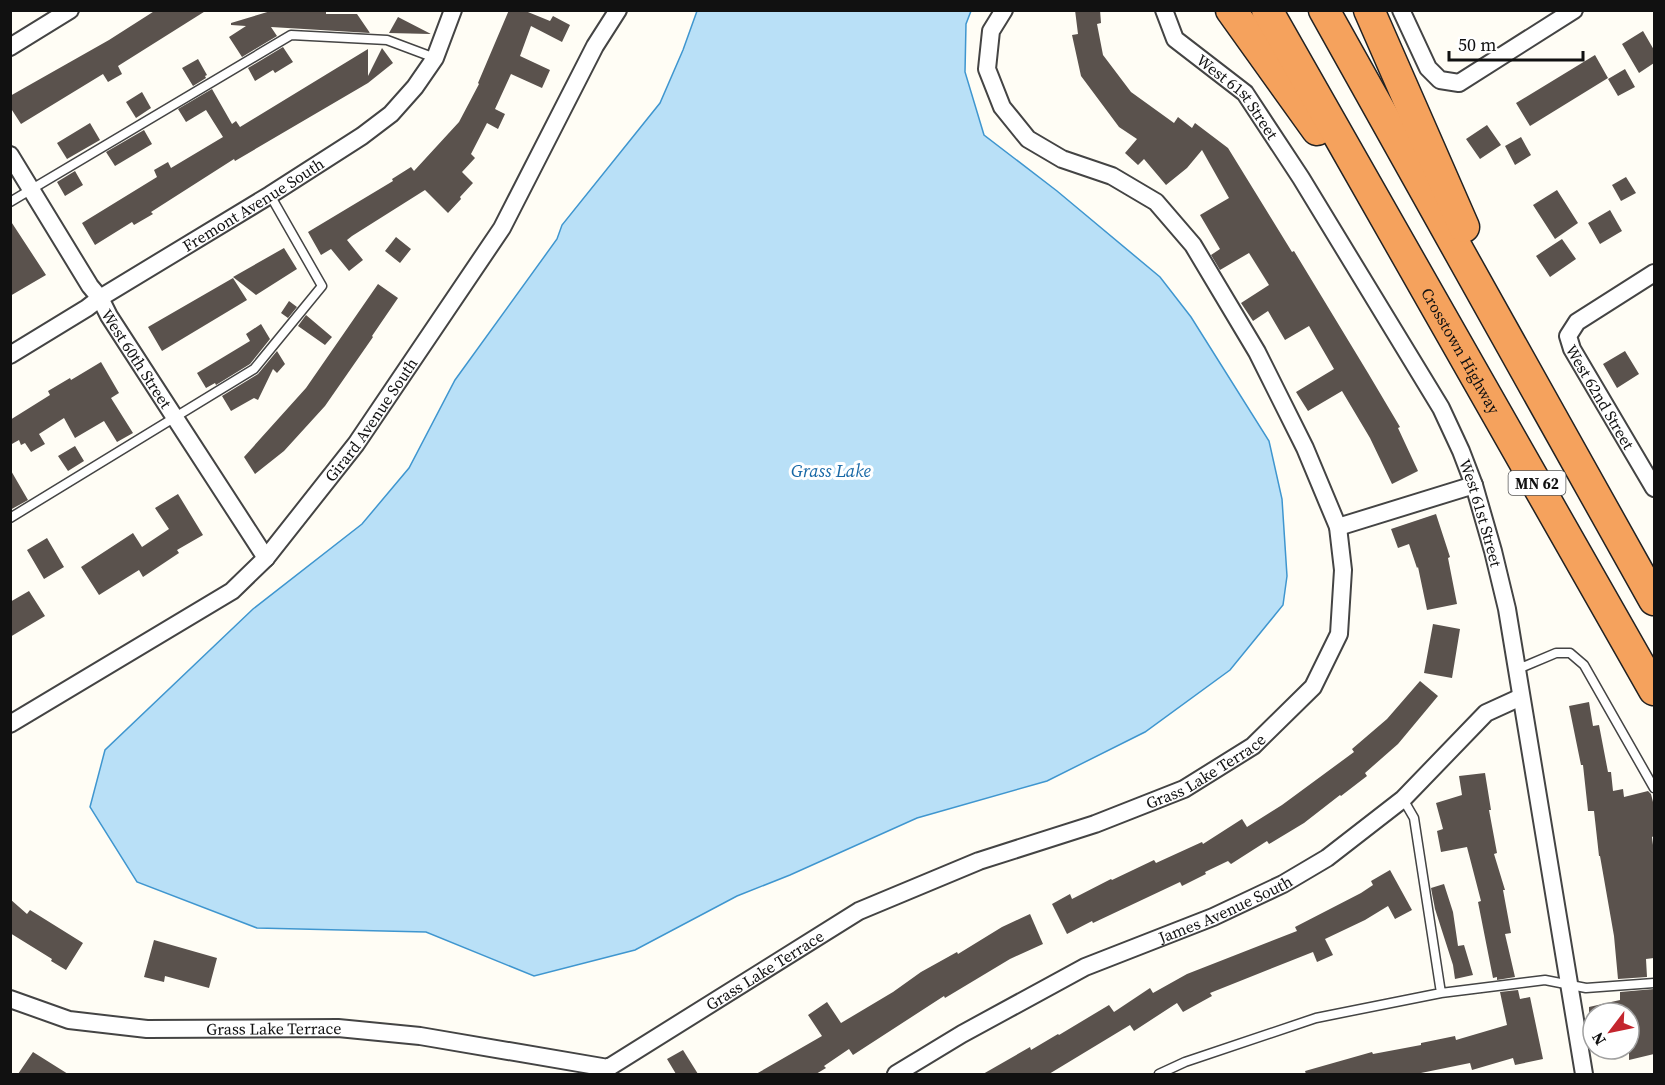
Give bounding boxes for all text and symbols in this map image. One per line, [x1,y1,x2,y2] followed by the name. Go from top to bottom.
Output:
[1449,24,1582,62] scale bar
[1458,32,1496,57] text: 50 m
[1192,49,1284,144] street label: West 61st Street
[178,152,328,257] street label: Fremont Avenue South
[1416,284,1506,418] street label: Crosstown Highway
[96,305,177,413] street label: West 60th Street
[1561,340,1640,454] street label: West 62nd Street
[320,353,423,486] street label: Girard Avenue South
[1454,456,1508,570] street label: West 61st Street
[791,458,872,483] water label: Grass Lake
[1508,471,1566,495] road number: MN 62
[1142,729,1270,814] street label: Grass Lake Terrace
[1154,870,1297,949] street label: James Avenue South
[701,925,828,1015] street label: Grass Lake Terrace
[1581,1001,1641,1061] north arrow
[206,1017,342,1040] street label: Grass Lake Terrace
[1586,1028,1611,1050] text: N

